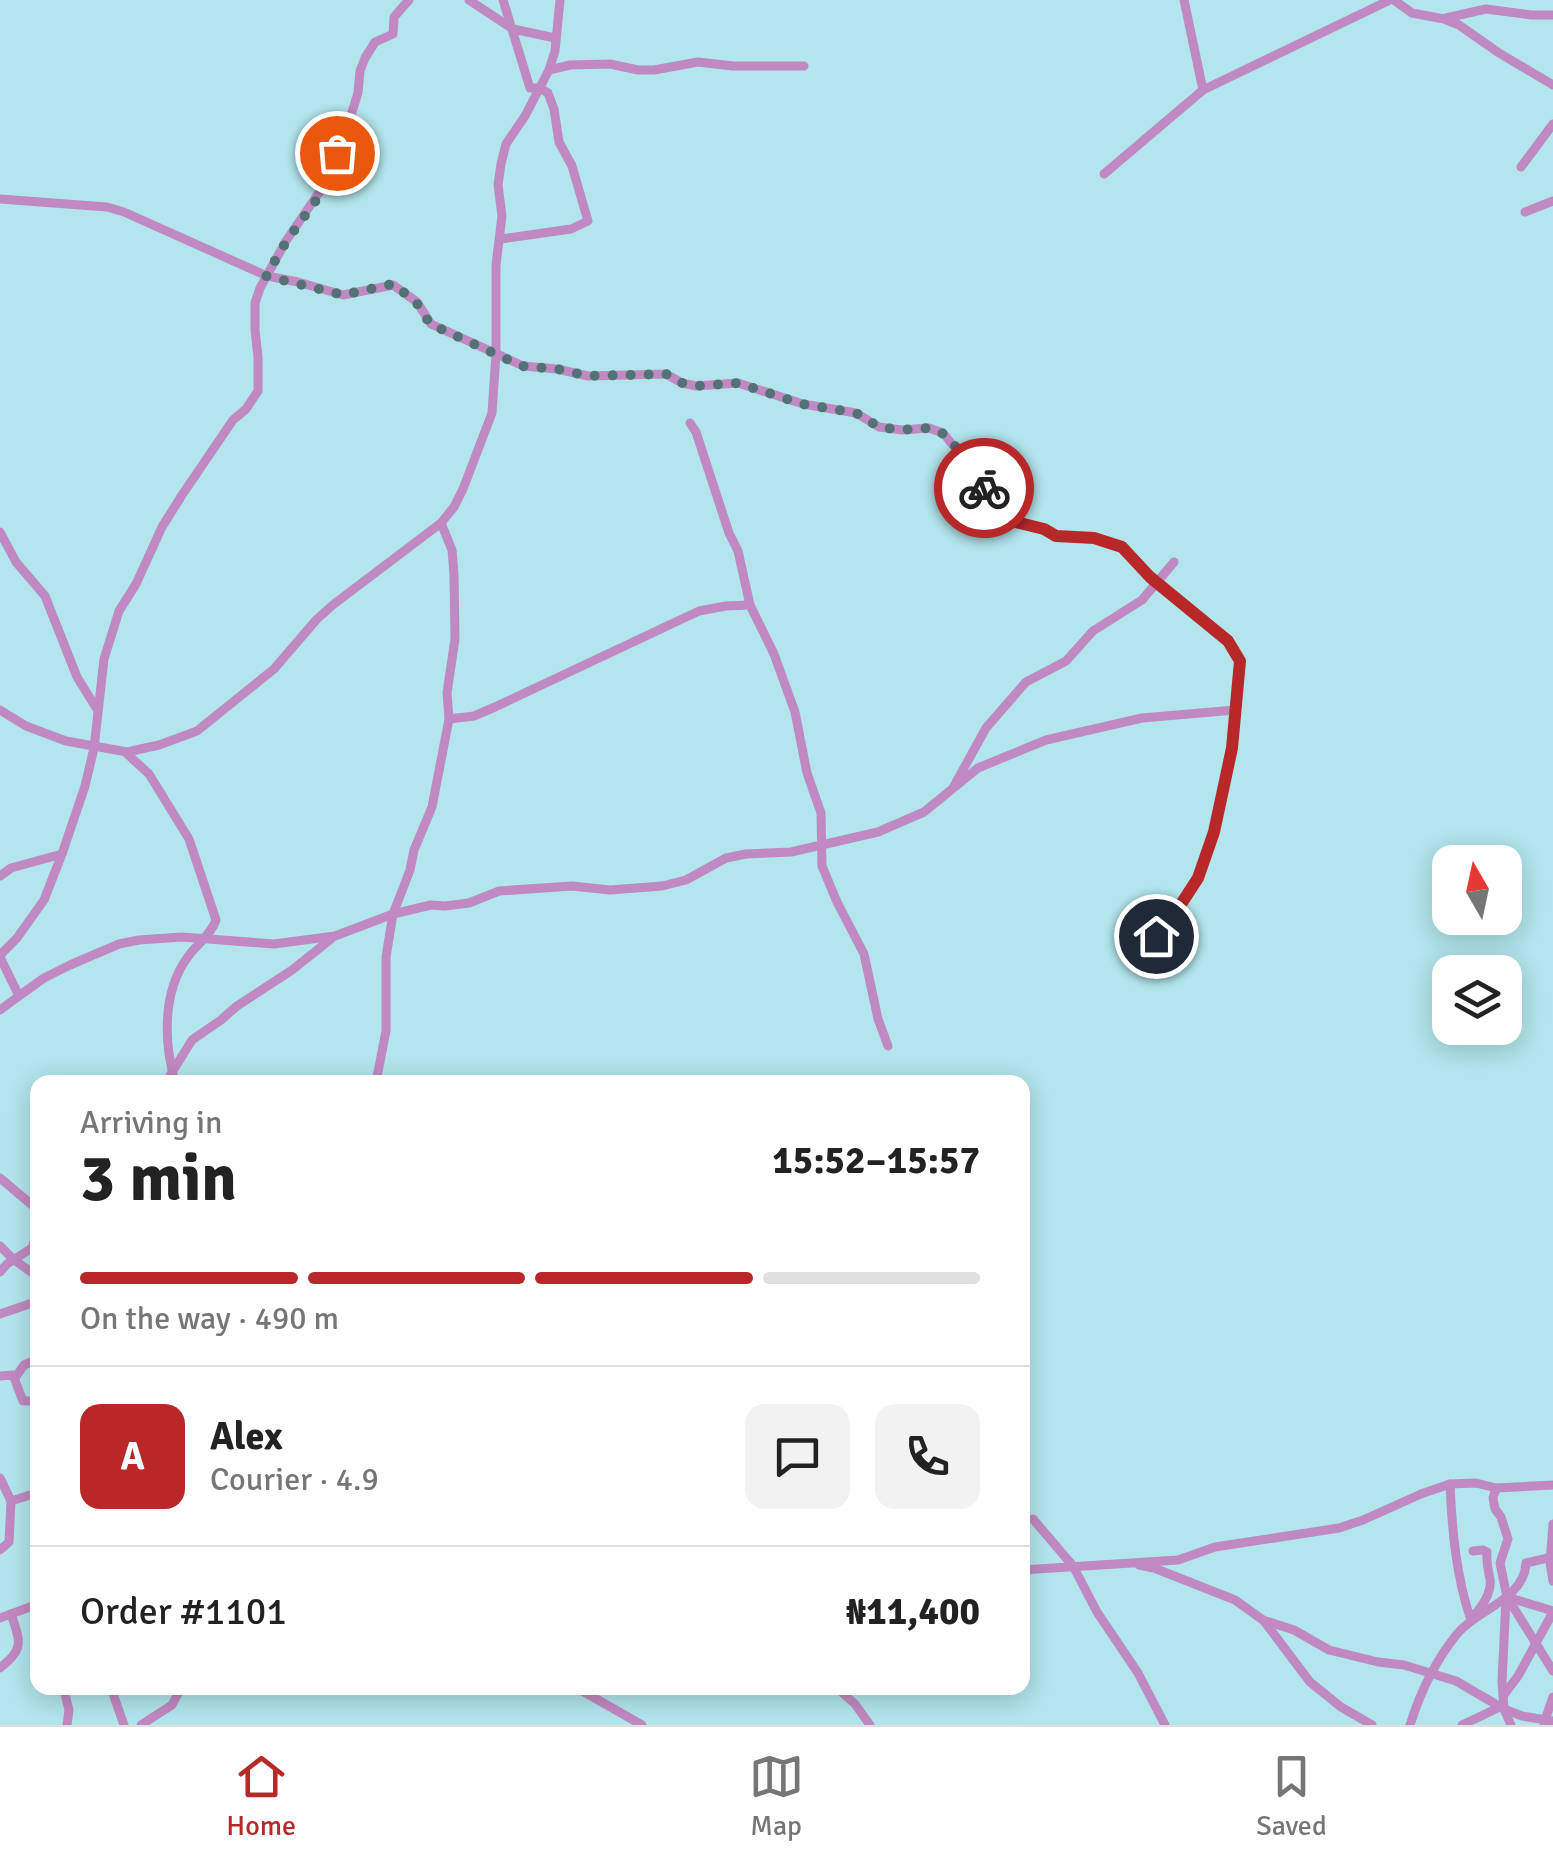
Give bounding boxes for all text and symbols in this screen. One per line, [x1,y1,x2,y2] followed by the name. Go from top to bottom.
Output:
[295,111,380,196] pin
[310,126,365,181] icon: bag
[934,438,1034,538] courier
[957,461,1012,516] icon: bike
[1432,845,1522,935] north arrow
[1432,845,1522,1045] map controls
[1114,894,1199,979] pin
[1129,909,1184,964] icon: home
[1432,955,1522,1045] button: layers
[80,1103,222,1142] text: Arriving in
[772,1137,980,1184] text: 15:52–15:57
[80,1139,237,1219] text: 3 min
[80,1299,339,1338] text: On the way · 490 m
[745,1404,850,1509] button: chat
[875,1404,980,1509] button: phone
[210,1413,283,1460] text: Alex
[120,1433,145,1480] text: A
[210,1460,379,1499] text: Courier · 4.9
[80,1588,287,1635] text: Order #1101
[846,1588,980,1635] text: ₦11,400
[226,1749,296,1843] tab: Home
[749,1749,804,1843] tab: Map
[1256,1749,1327,1843] tab: Saved

